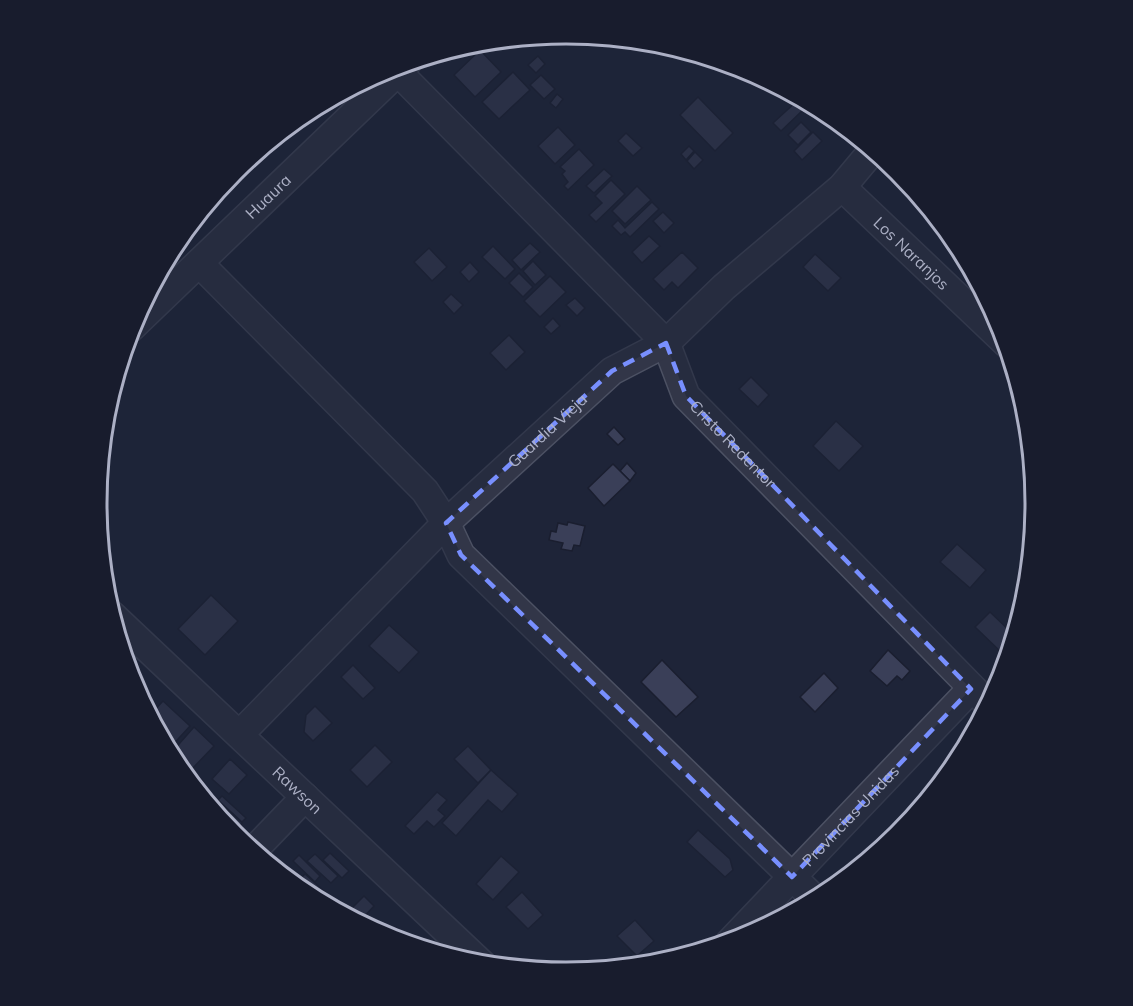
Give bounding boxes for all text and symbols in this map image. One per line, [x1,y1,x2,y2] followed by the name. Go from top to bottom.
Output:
[241,170,295,223] street label: Huaura
[869,212,954,294] street label: Los Naranjos
[503,389,591,472] street label: Guardia Vieja
[686,396,781,492] street label: Cristo Redentor
[798,761,903,870] street label: Provincias Unidas
[269,762,326,818] street label: Rawson

